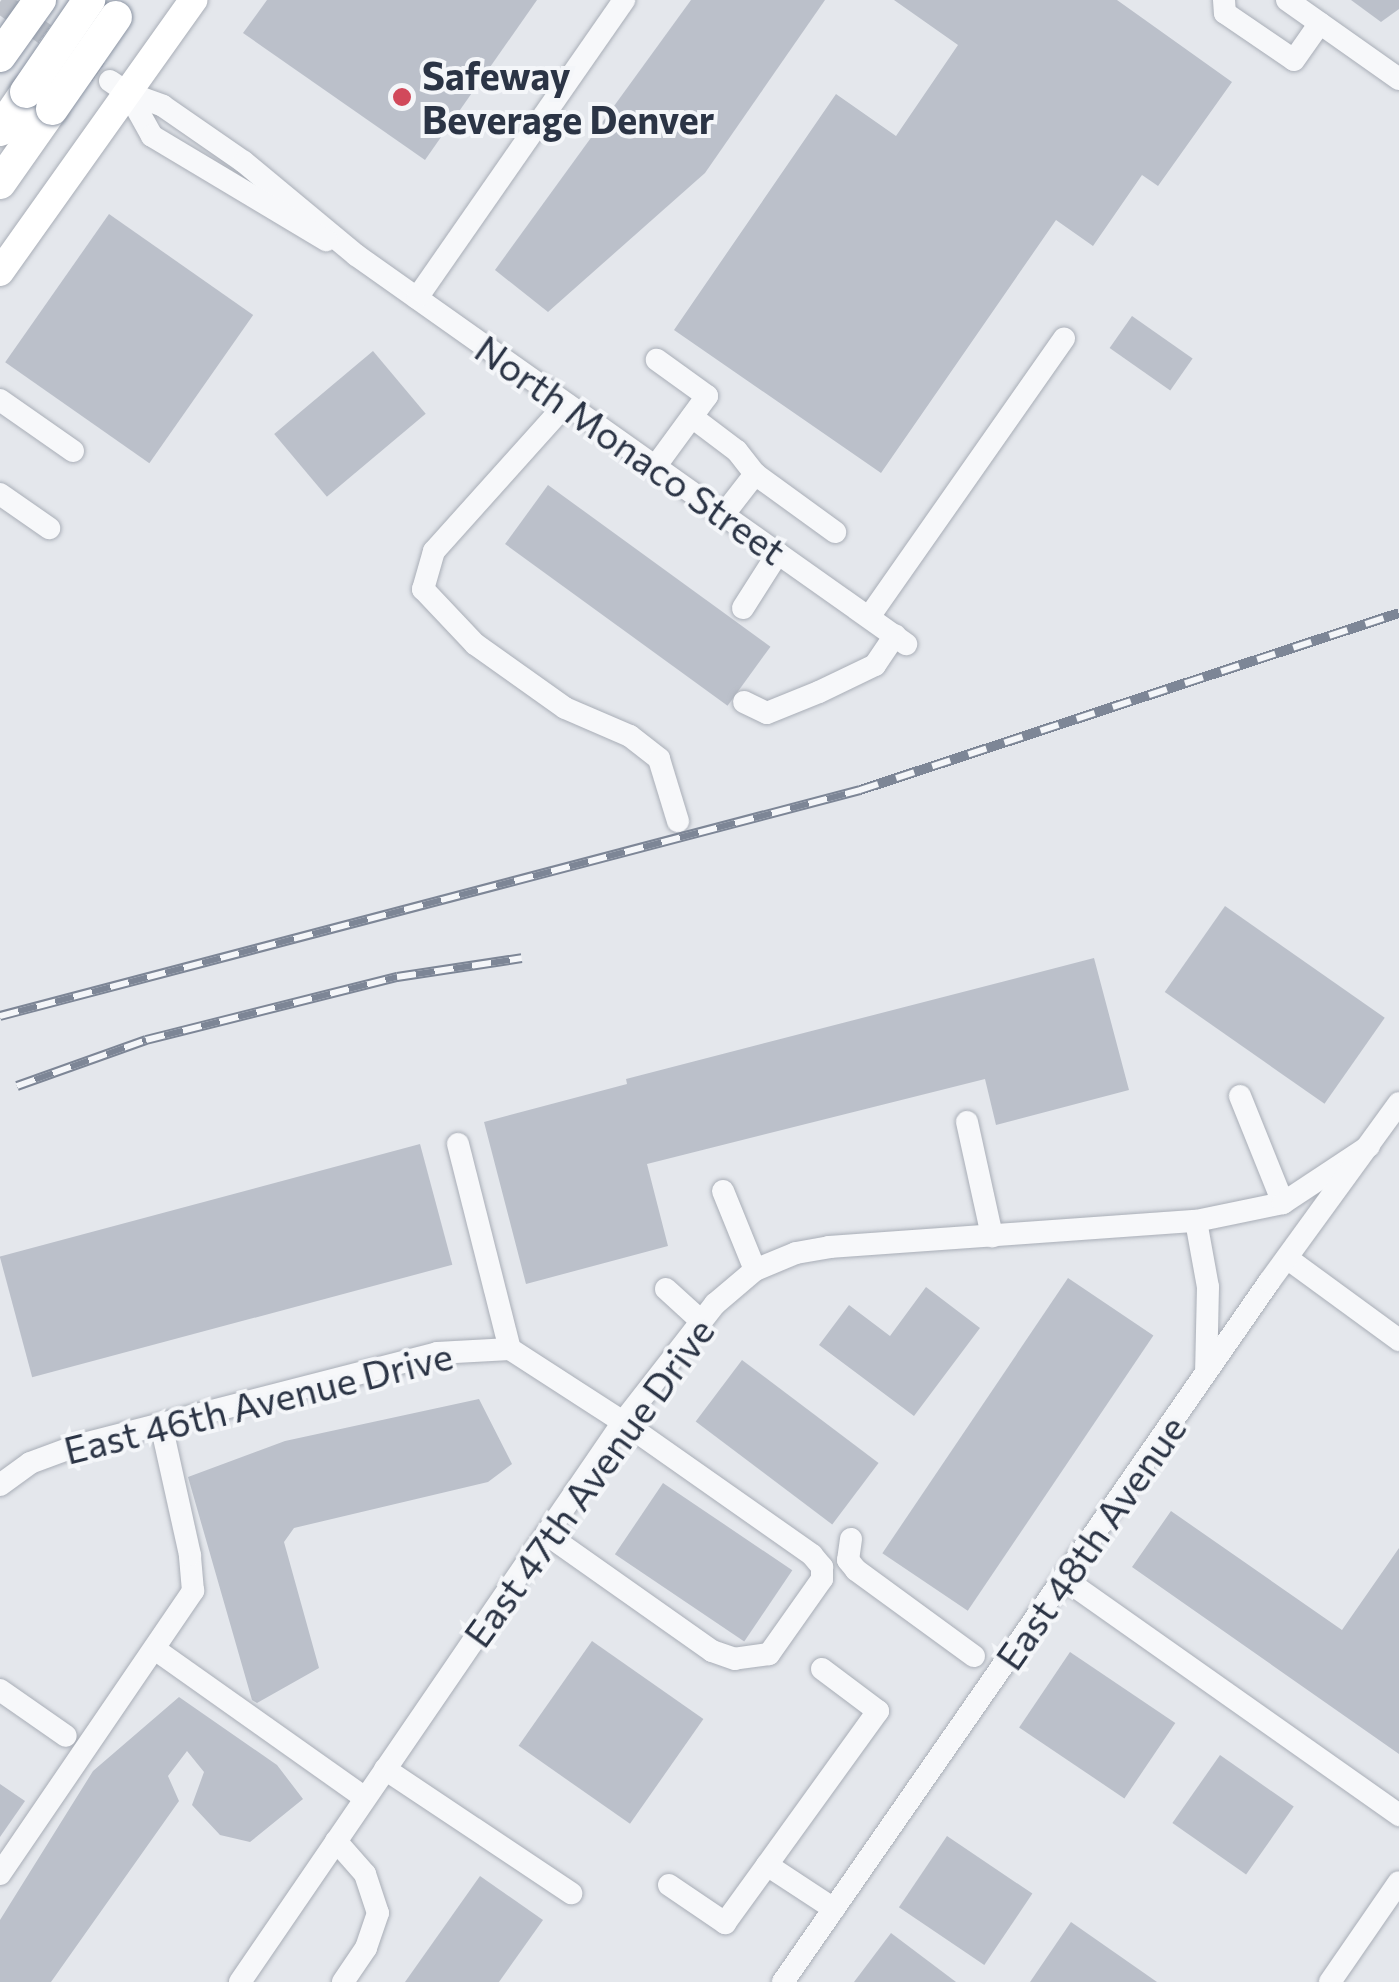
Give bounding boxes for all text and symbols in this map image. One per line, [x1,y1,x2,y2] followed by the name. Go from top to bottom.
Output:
[422,52,714,142] place label: Safeway Beverage Denver
[391,86,413,108] marker: Safeway Beverage Denver
[467,325,795,573] street label: North Monaco Street
[453,1309,723,1655] street label: East 47th Avenue Drive
[59,1332,457,1472] street label: East 46th Avenue Drive
[985,1406,1195,1678] street label: East 48th Avenue

